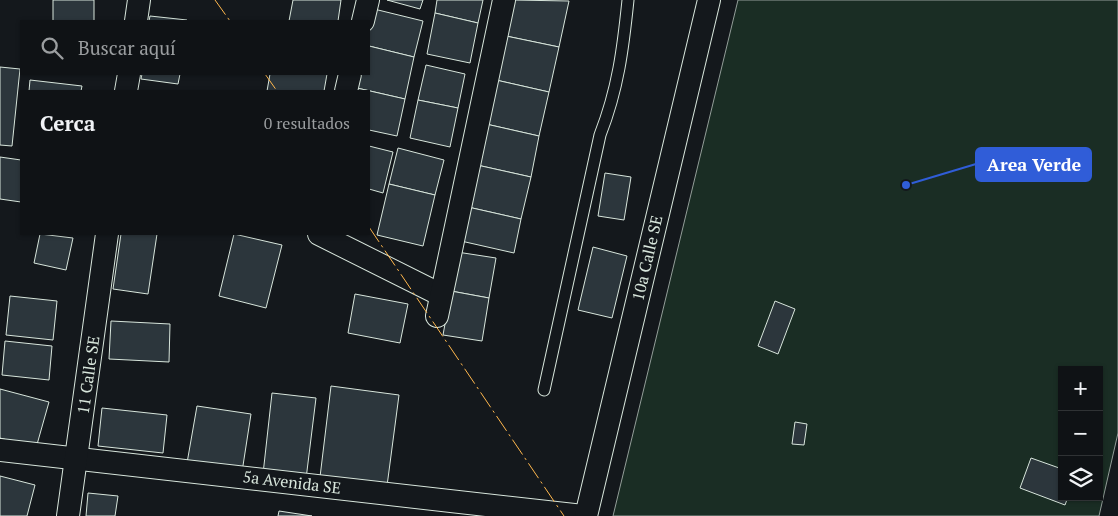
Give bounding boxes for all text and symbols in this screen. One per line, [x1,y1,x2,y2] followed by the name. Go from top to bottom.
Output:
[20,20,370,75] search box
[38,34,66,62] icon: search
[78,35,176,60] text: Buscar aquí
[40,109,95,137] text: Cerca
[264,112,350,134] text: 0 resultados
[976,148,1091,181] callout: Area Verde
[987,152,1082,176] text: Area Verde
[627,213,667,303] street label: 10a Calle SE
[72,334,104,416] street label: 11 Calle SE
[1058,366,1103,501] map controls
[1058,366,1103,411] button: +
[1058,411,1103,456] button: −
[1058,456,1103,501] button: layers
[242,465,342,499] street label: 5a Avenida SE

